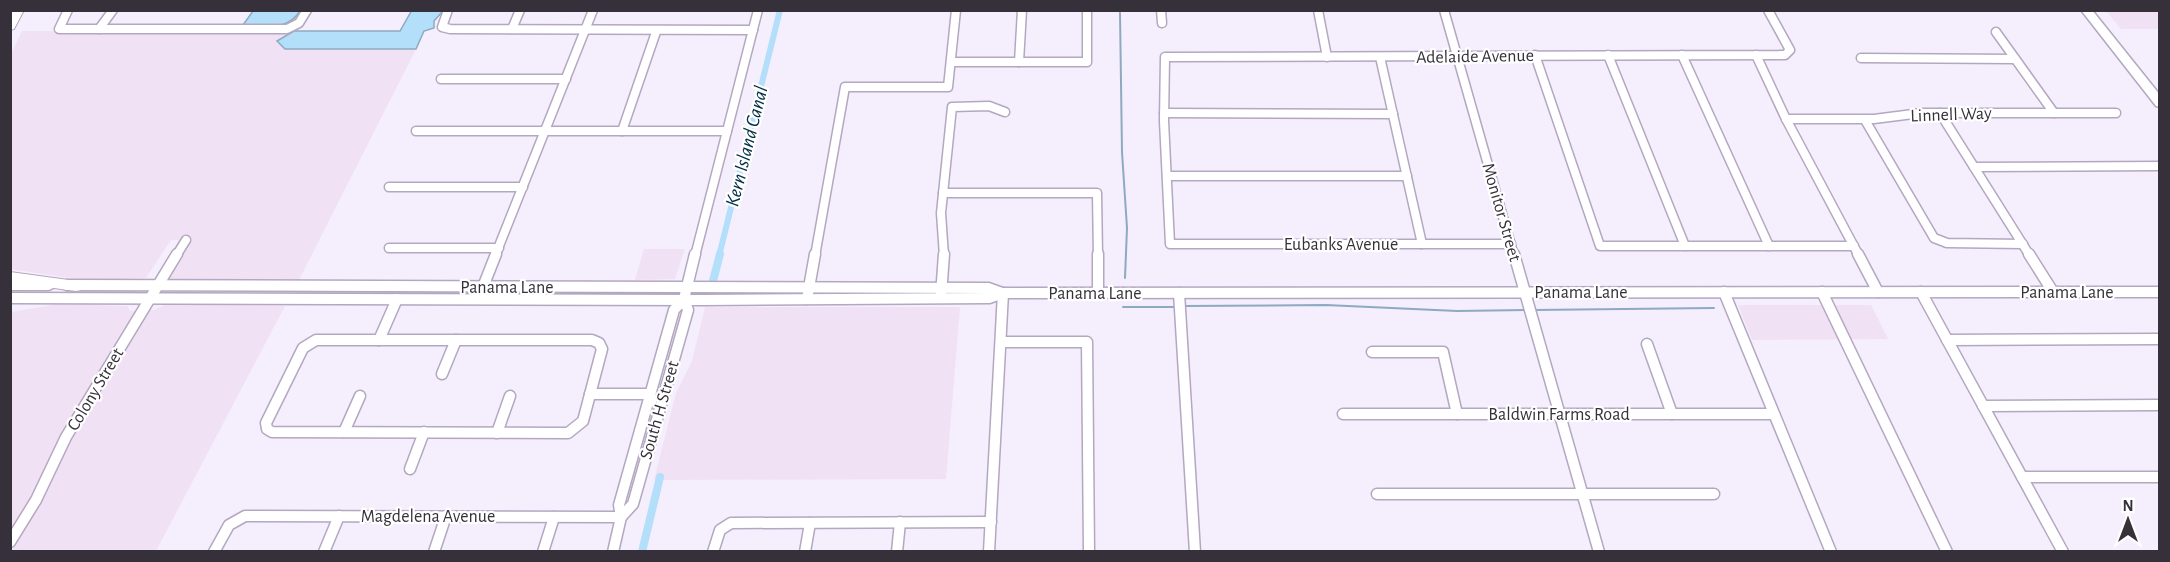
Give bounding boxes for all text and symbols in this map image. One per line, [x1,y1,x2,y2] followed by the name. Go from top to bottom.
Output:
[1416,47,1534,67] street label: Adelaide Avenue
[722,84,772,209] water label: Kern Island Canal
[1910,105,1992,125] street label: Linnell Way
[1478,161,1524,264] street label: Monitor Street
[1284,236,1398,254] street label: Eubanks Avenue
[460,279,554,297] street label: Panama Lane
[1534,284,1628,302] street label: Panama Lane
[2020,284,2114,302] street label: Panama Lane
[1048,285,1142,303] street label: Panama Lane
[64,345,128,434] street label: Colony Street
[637,359,683,462] street label: South H Street
[1488,406,1630,424] street label: Baldwin Farms Road
[2098,490,2158,550] north arrow
[2122,498,2134,514] text: N
[361,508,495,526] street label: Magdelena Avenue

